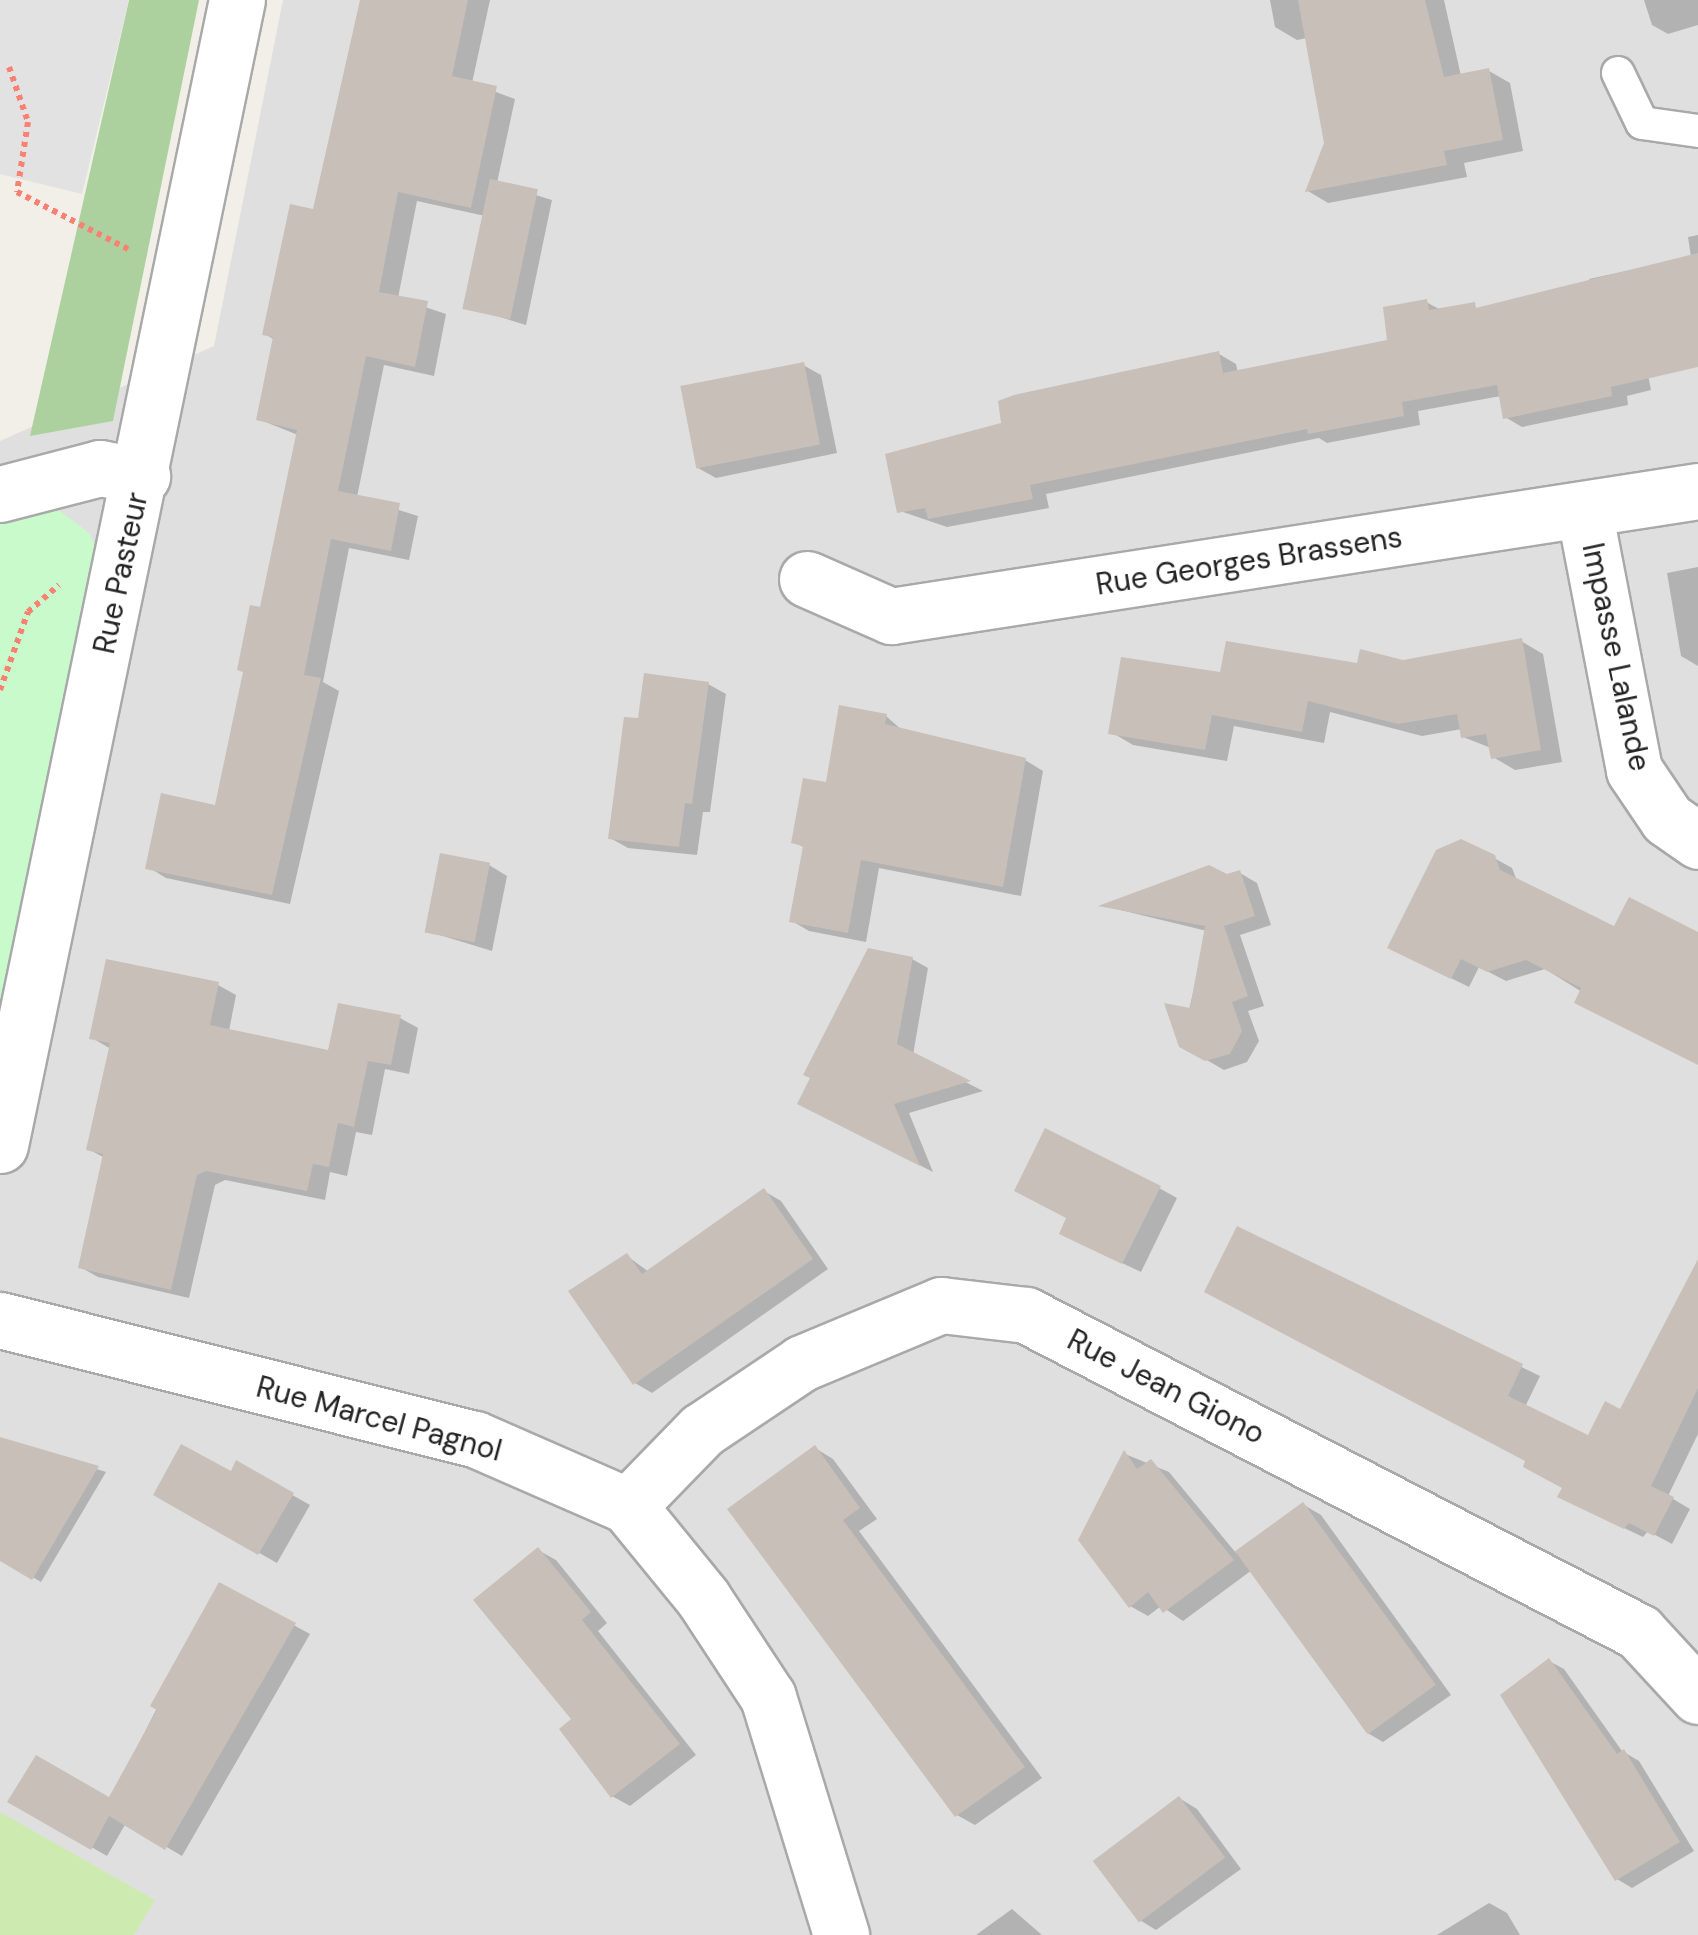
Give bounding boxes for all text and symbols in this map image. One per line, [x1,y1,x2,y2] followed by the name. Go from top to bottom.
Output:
[86,489,156,657] street label: Rue Pasteur
[1093,519,1405,603] street label: Rue Georges Brassens
[1574,540,1658,774] street label: Impasse Lalande
[1061,1322,1271,1452] street label: Rue Jean Giono
[252,1369,506,1469] street label: Rue Marcel Pagnol

